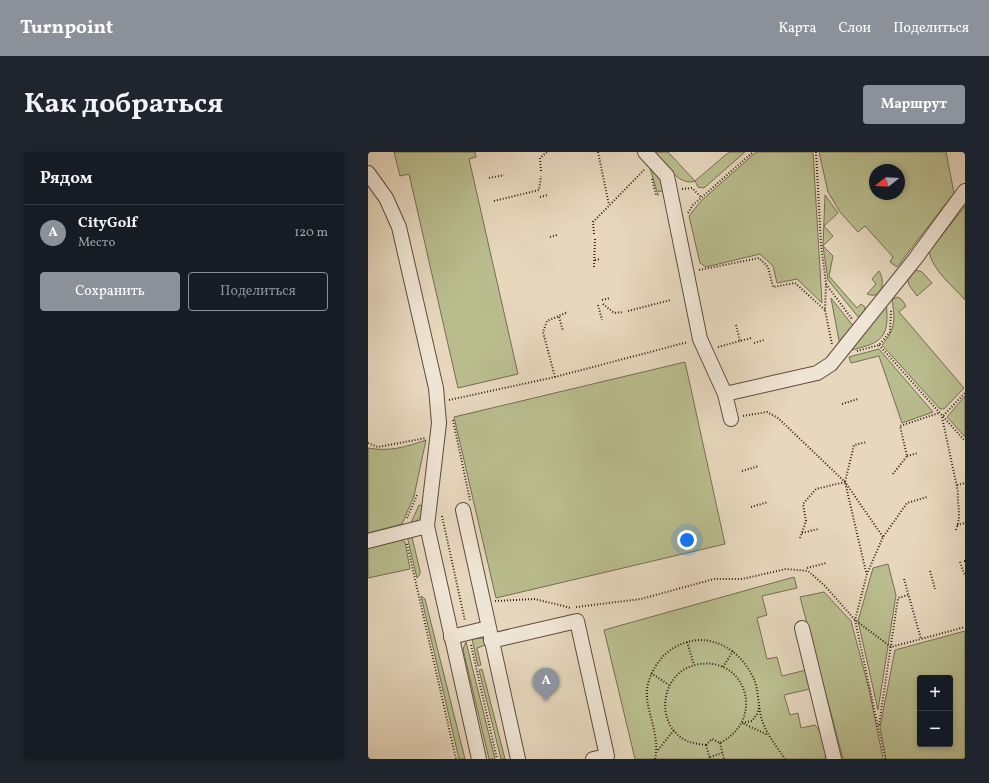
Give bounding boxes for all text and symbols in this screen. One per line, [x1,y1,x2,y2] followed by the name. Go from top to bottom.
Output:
[20,15,113,41] text: Turnpoint
[778,19,816,38] text: Карта
[838,19,871,38] text: Слои
[893,19,969,38] text: Поделиться
[24,85,223,124] text: Как добраться
[863,85,965,124] button: Маршрут
[869,164,905,200] north arrow
[40,167,93,190] text: Рядом
[78,213,137,234] text: CityGolf
[48,224,58,242] text: A
[294,224,328,242] text: 120 m
[78,234,115,252] text: Место
[40,272,180,311] button: Сохранить
[188,272,328,311] button: Поделиться
[677,530,697,550] your location
[533,668,559,701] pin: A
[917,675,953,747] map controls
[917,675,953,711] button: +
[917,711,953,747] button: −

